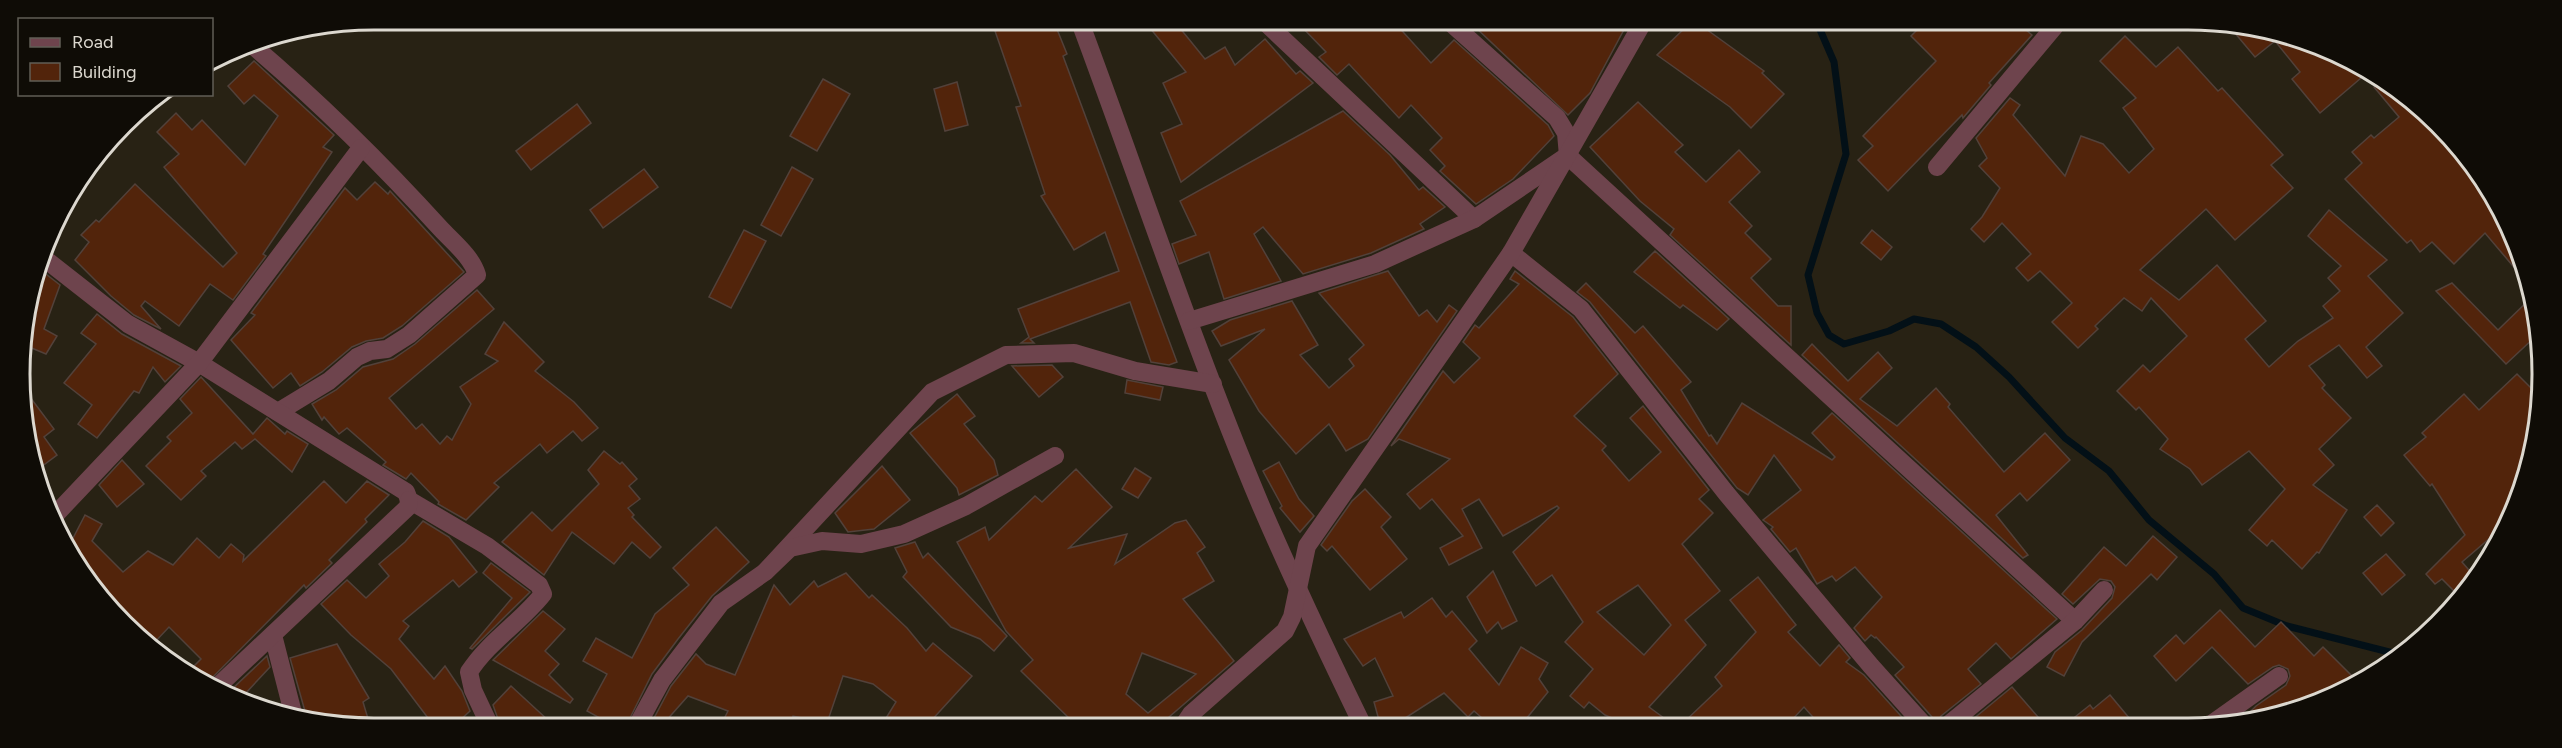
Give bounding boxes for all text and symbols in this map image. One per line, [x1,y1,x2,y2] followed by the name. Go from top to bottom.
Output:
[18,18,213,96] legend
[72,31,113,53] text: Road
[72,61,137,83] text: Building

